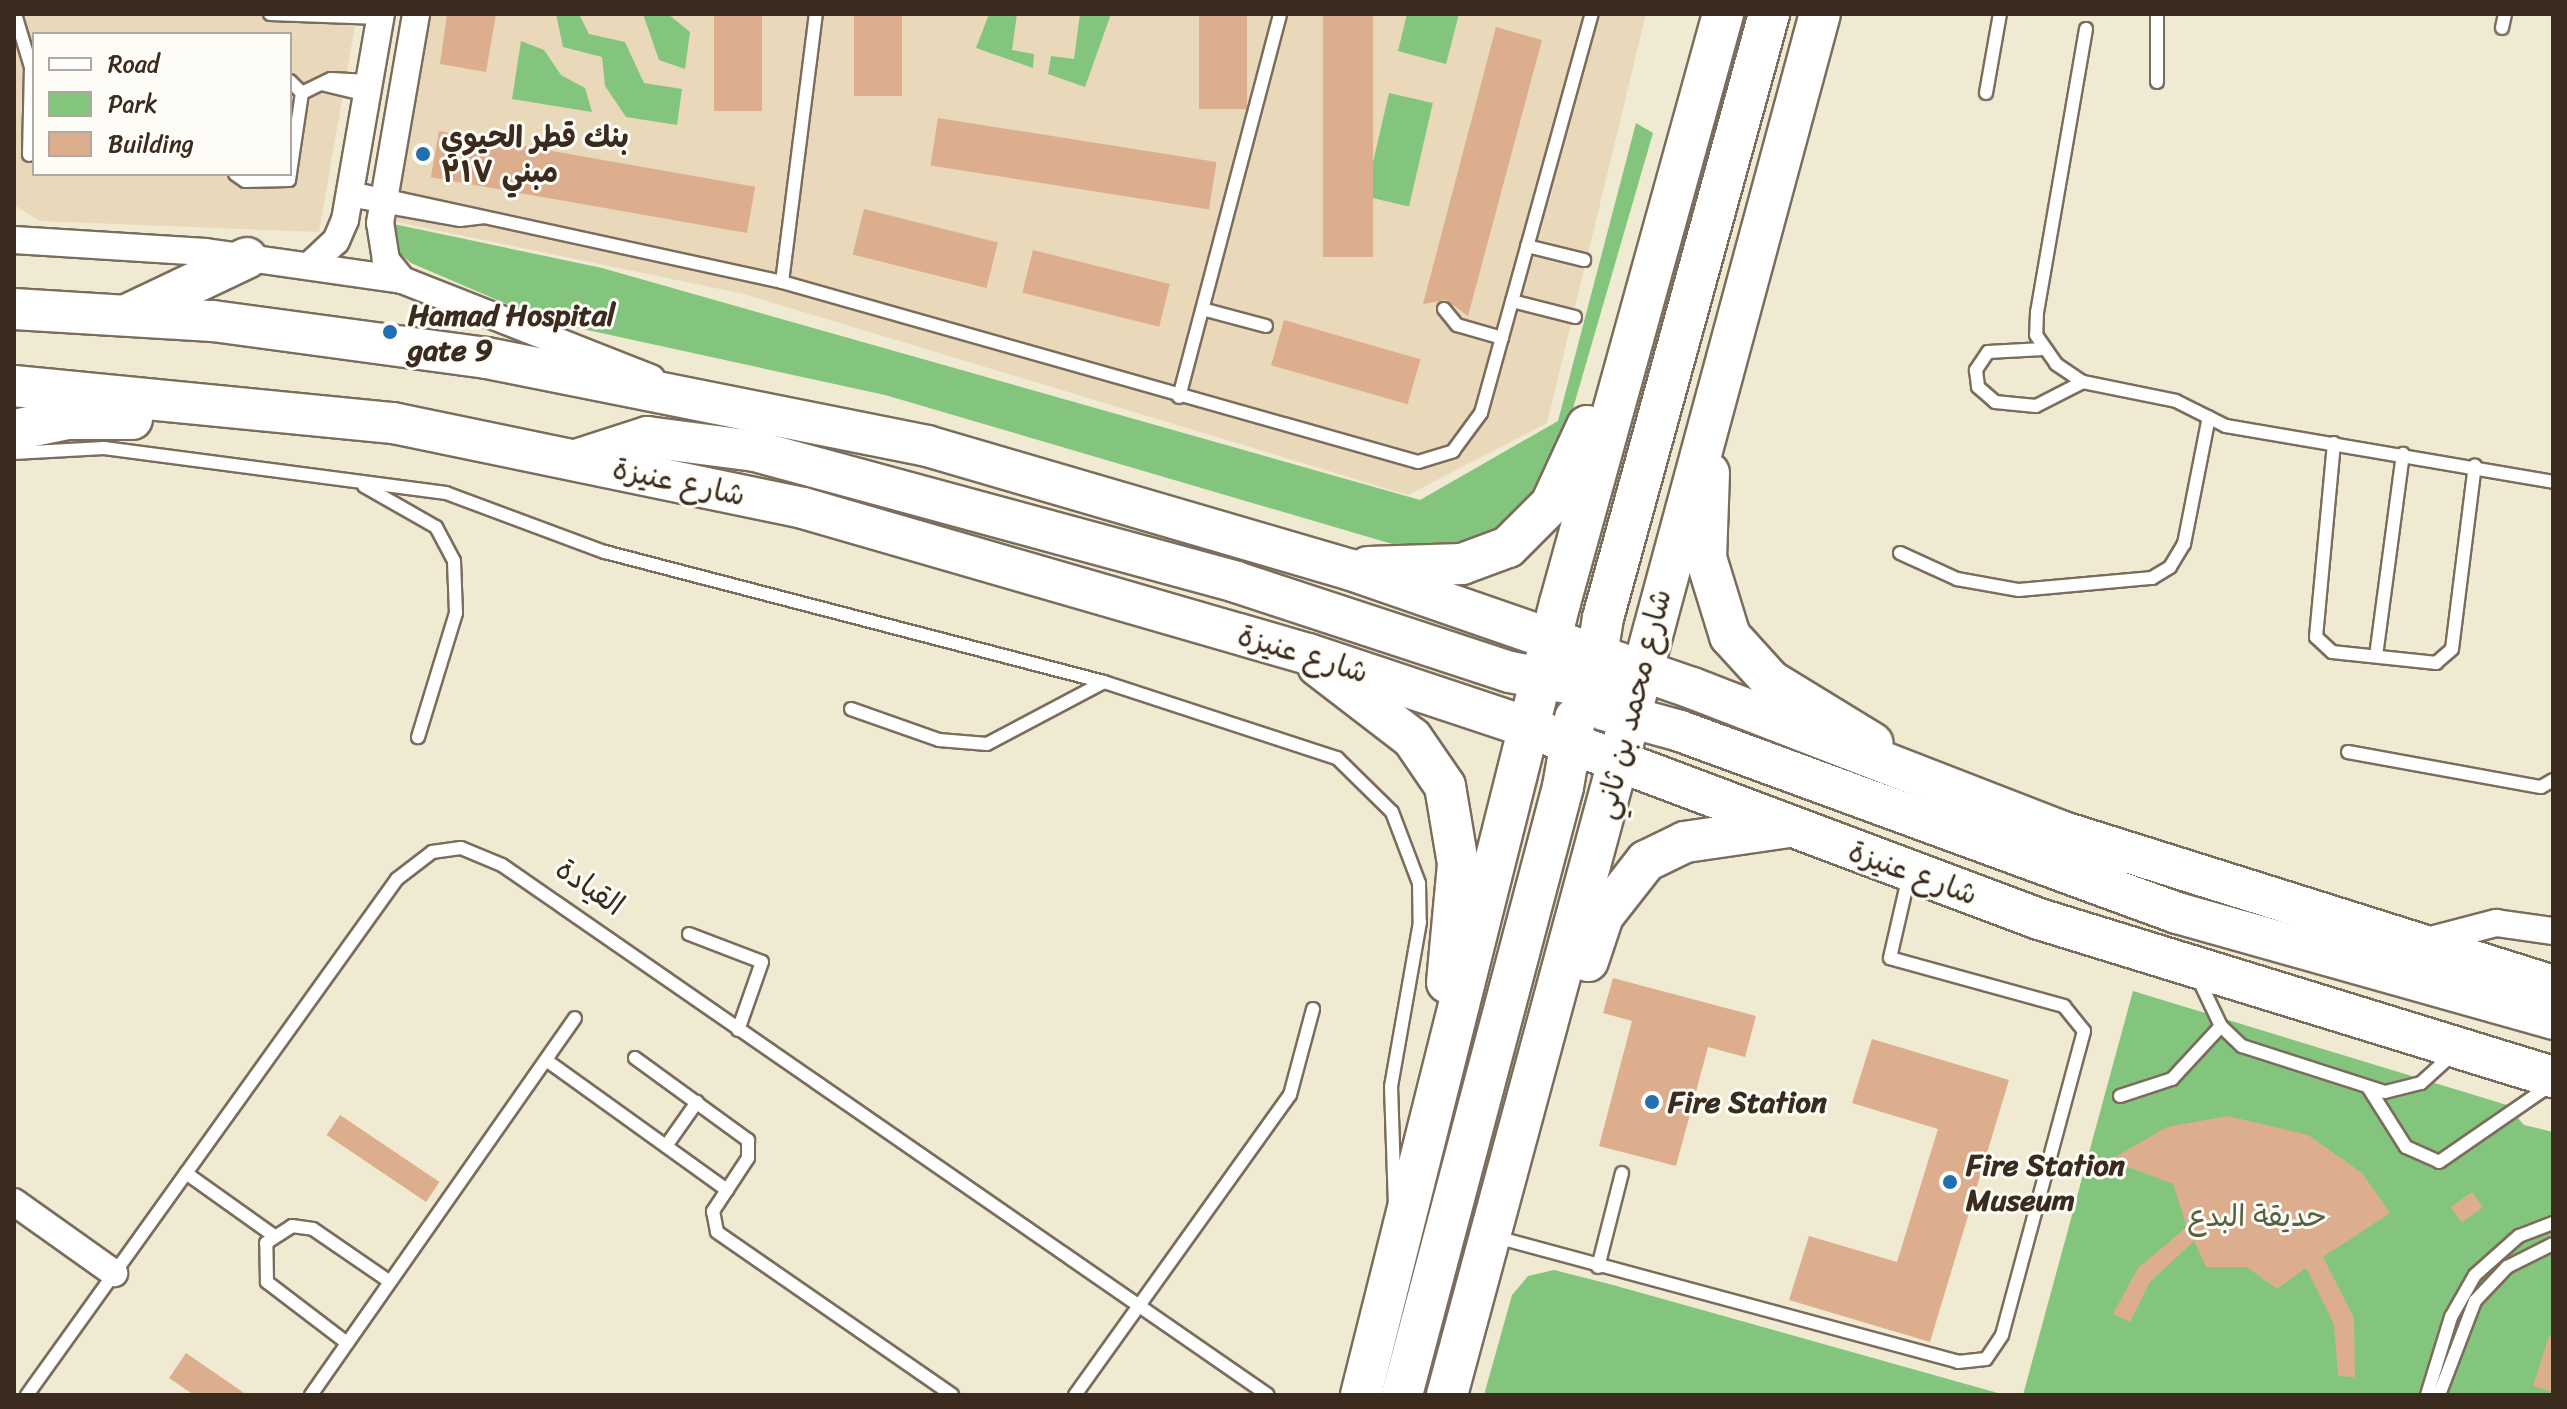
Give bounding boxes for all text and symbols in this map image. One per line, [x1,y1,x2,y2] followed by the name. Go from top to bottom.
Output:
[32,32,292,176] legend
[108,43,159,85] text: Road
[108,83,157,125] text: Park
[441,119,629,190] place label: بنك قطر الحيوي مبني ٣١٧
[108,123,194,165] text: Building
[412,143,434,165] marker: بنك قطر الحيوي مبني ٣١٧
[408,297,616,368] place label: Hamad Hospital gate 9
[379,321,401,343] marker: Hamad Hospital gate 9
[609,450,749,514] street label: شارع عنيزة
[1587,585,1679,823] street label: شارع محمد بن ثاني
[1233,617,1373,691] street label: شارع عنيزة
[1844,833,1982,913] street label: شارع عنيزة
[549,851,631,923] street label: القيادة
[1668,1084,1828,1120] place label: Fire Station
[1643,1093,1661,1111] marker: Fire Station
[1966,1147,2126,1218] place label: Fire Station Museum
[1941,1173,1959,1191] marker: Fire Station Museum
[2187,1198,2327,1234] park label: حديقة البدع

